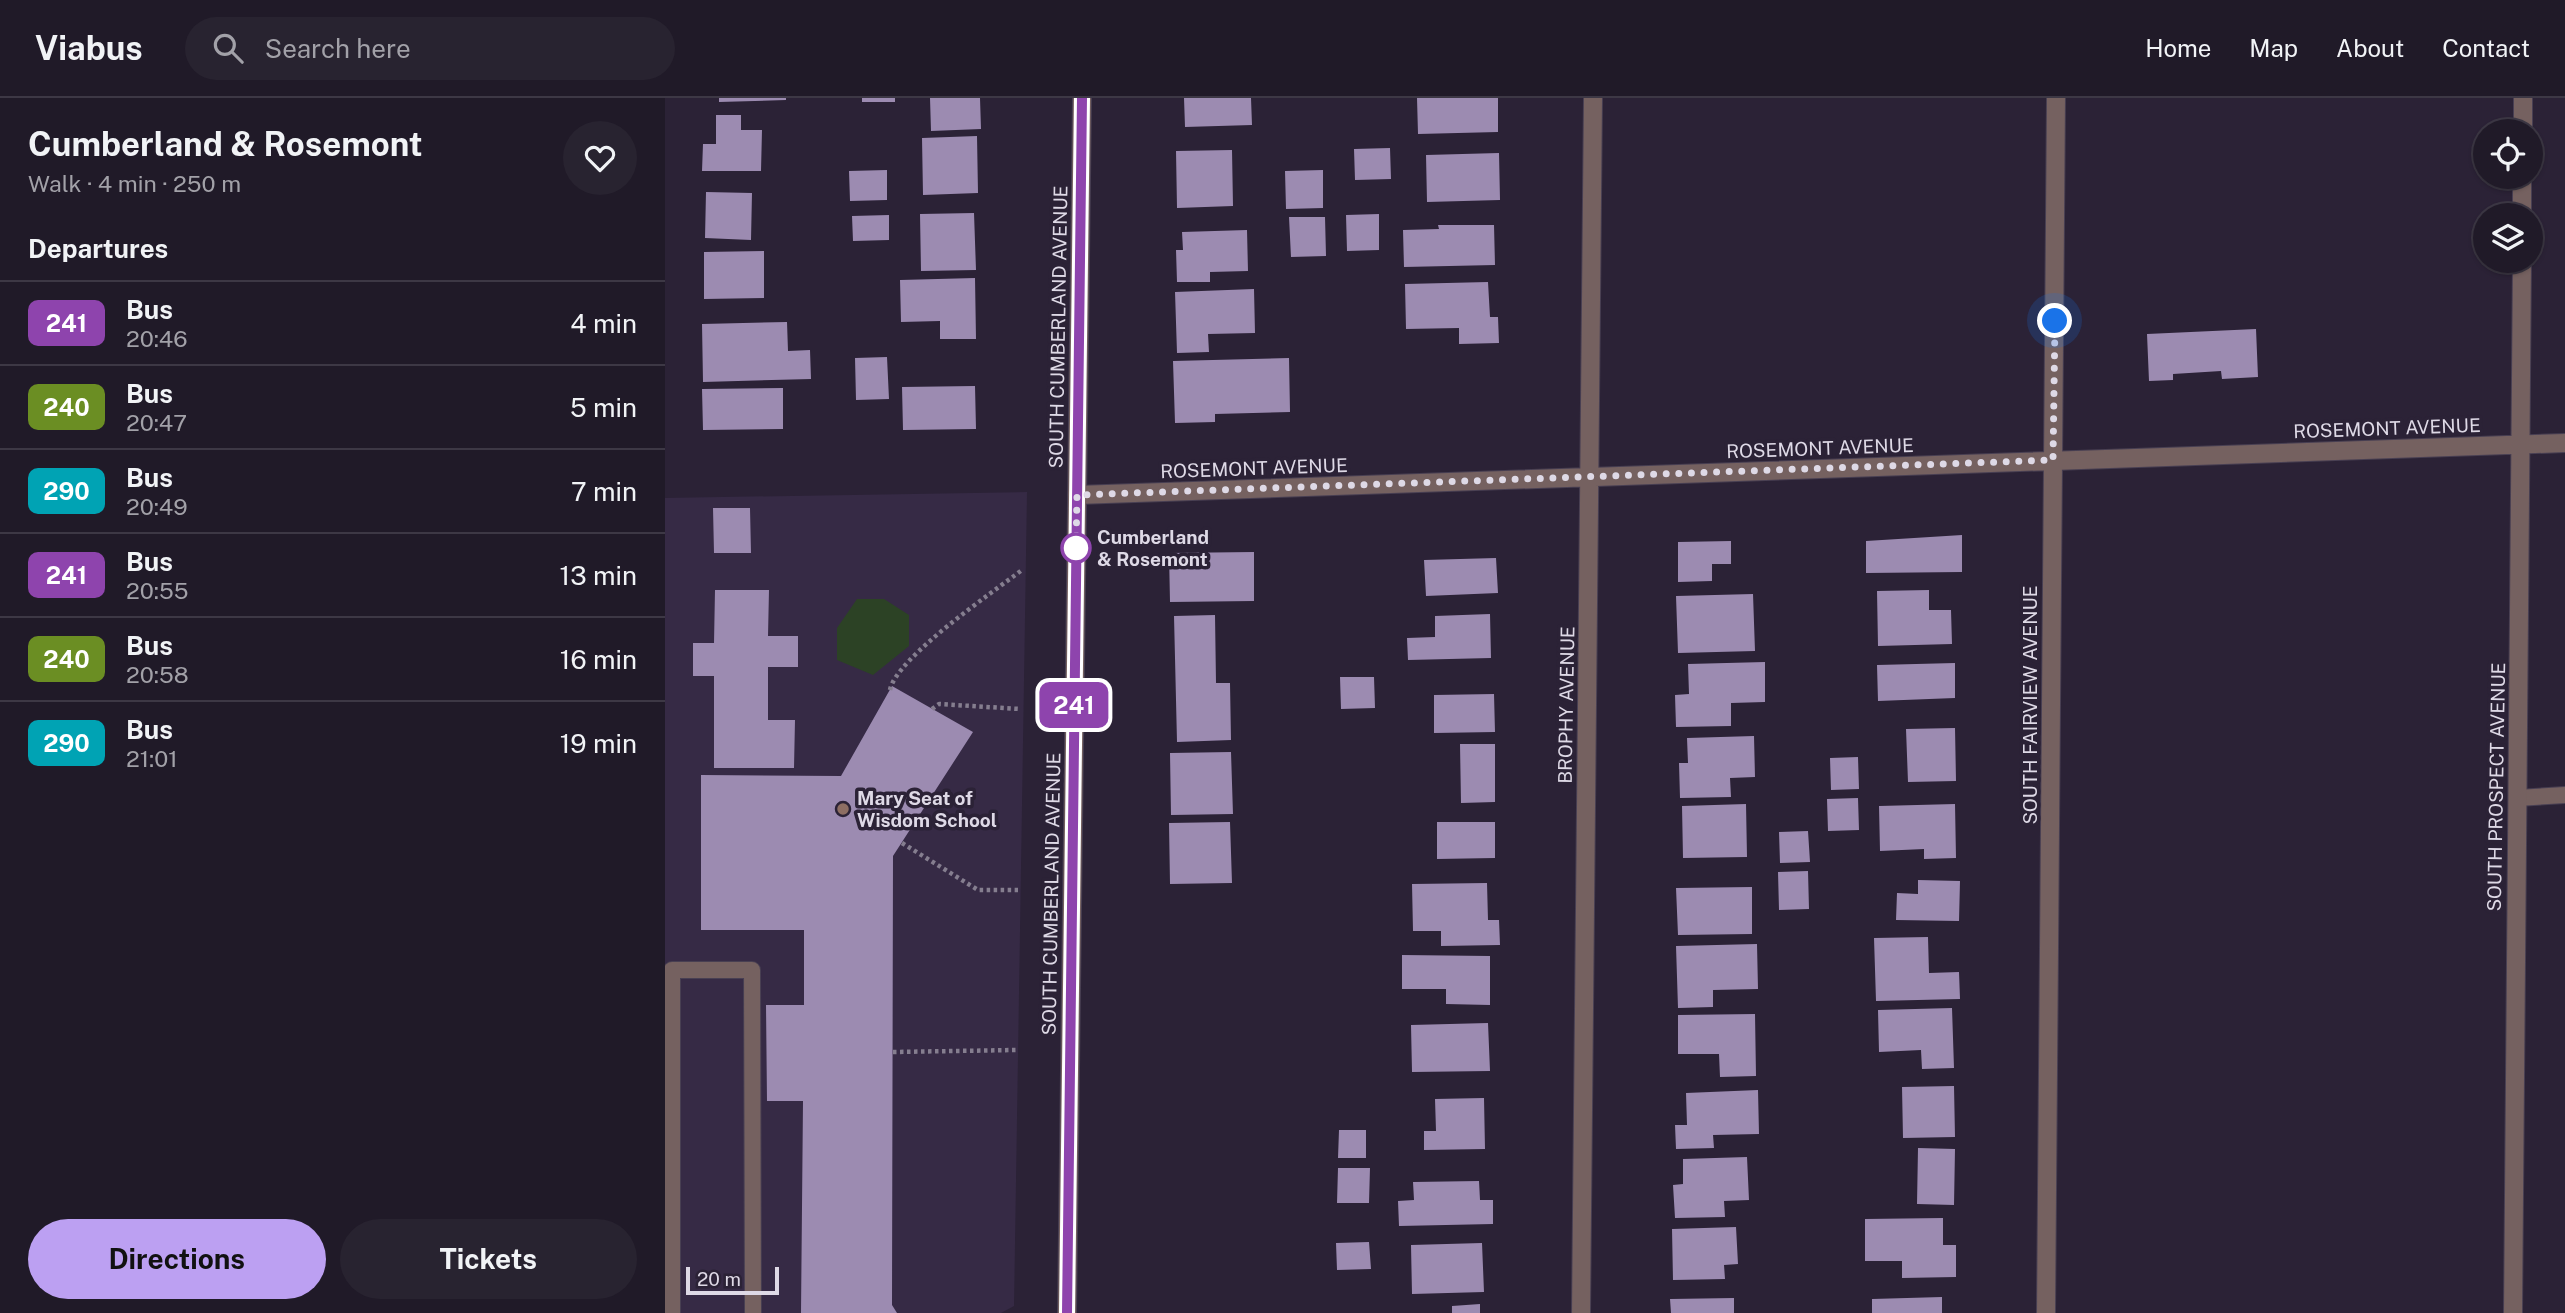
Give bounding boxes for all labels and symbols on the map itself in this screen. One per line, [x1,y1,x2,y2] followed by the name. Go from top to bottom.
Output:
[1045,185,1071,469] street label: SOUTH CUMBERLAND AVENUE
[2037,303,2072,338] your location
[2293,414,2481,442] street label: ROSEMONT AVENUE
[1726,434,1914,462] street label: ROSEMONT AVENUE
[1160,454,1348,482] street label: ROSEMONT AVENUE
[1097,526,1209,570] place label: Cumberland & Rosemont
[1061,533,1091,563] marker: Cumberland & Rosemont
[2019,585,2041,825] street label: SOUTH FAIRVIEW AVENUE
[1554,626,1578,784] street label: BROPHY AVENUE
[2483,662,2509,912] street label: SOUTH PROSPECT AVENUE
[1034,682,1114,728] line badge: 241
[1038,752,1064,1036] street label: SOUTH CUMBERLAND AVENUE
[857,787,997,831] place label: Mary Seat of Wisdom School
[835,801,851,817] marker: Mary Seat of Wisdom School
[686,1264,779,1296] scale bar

